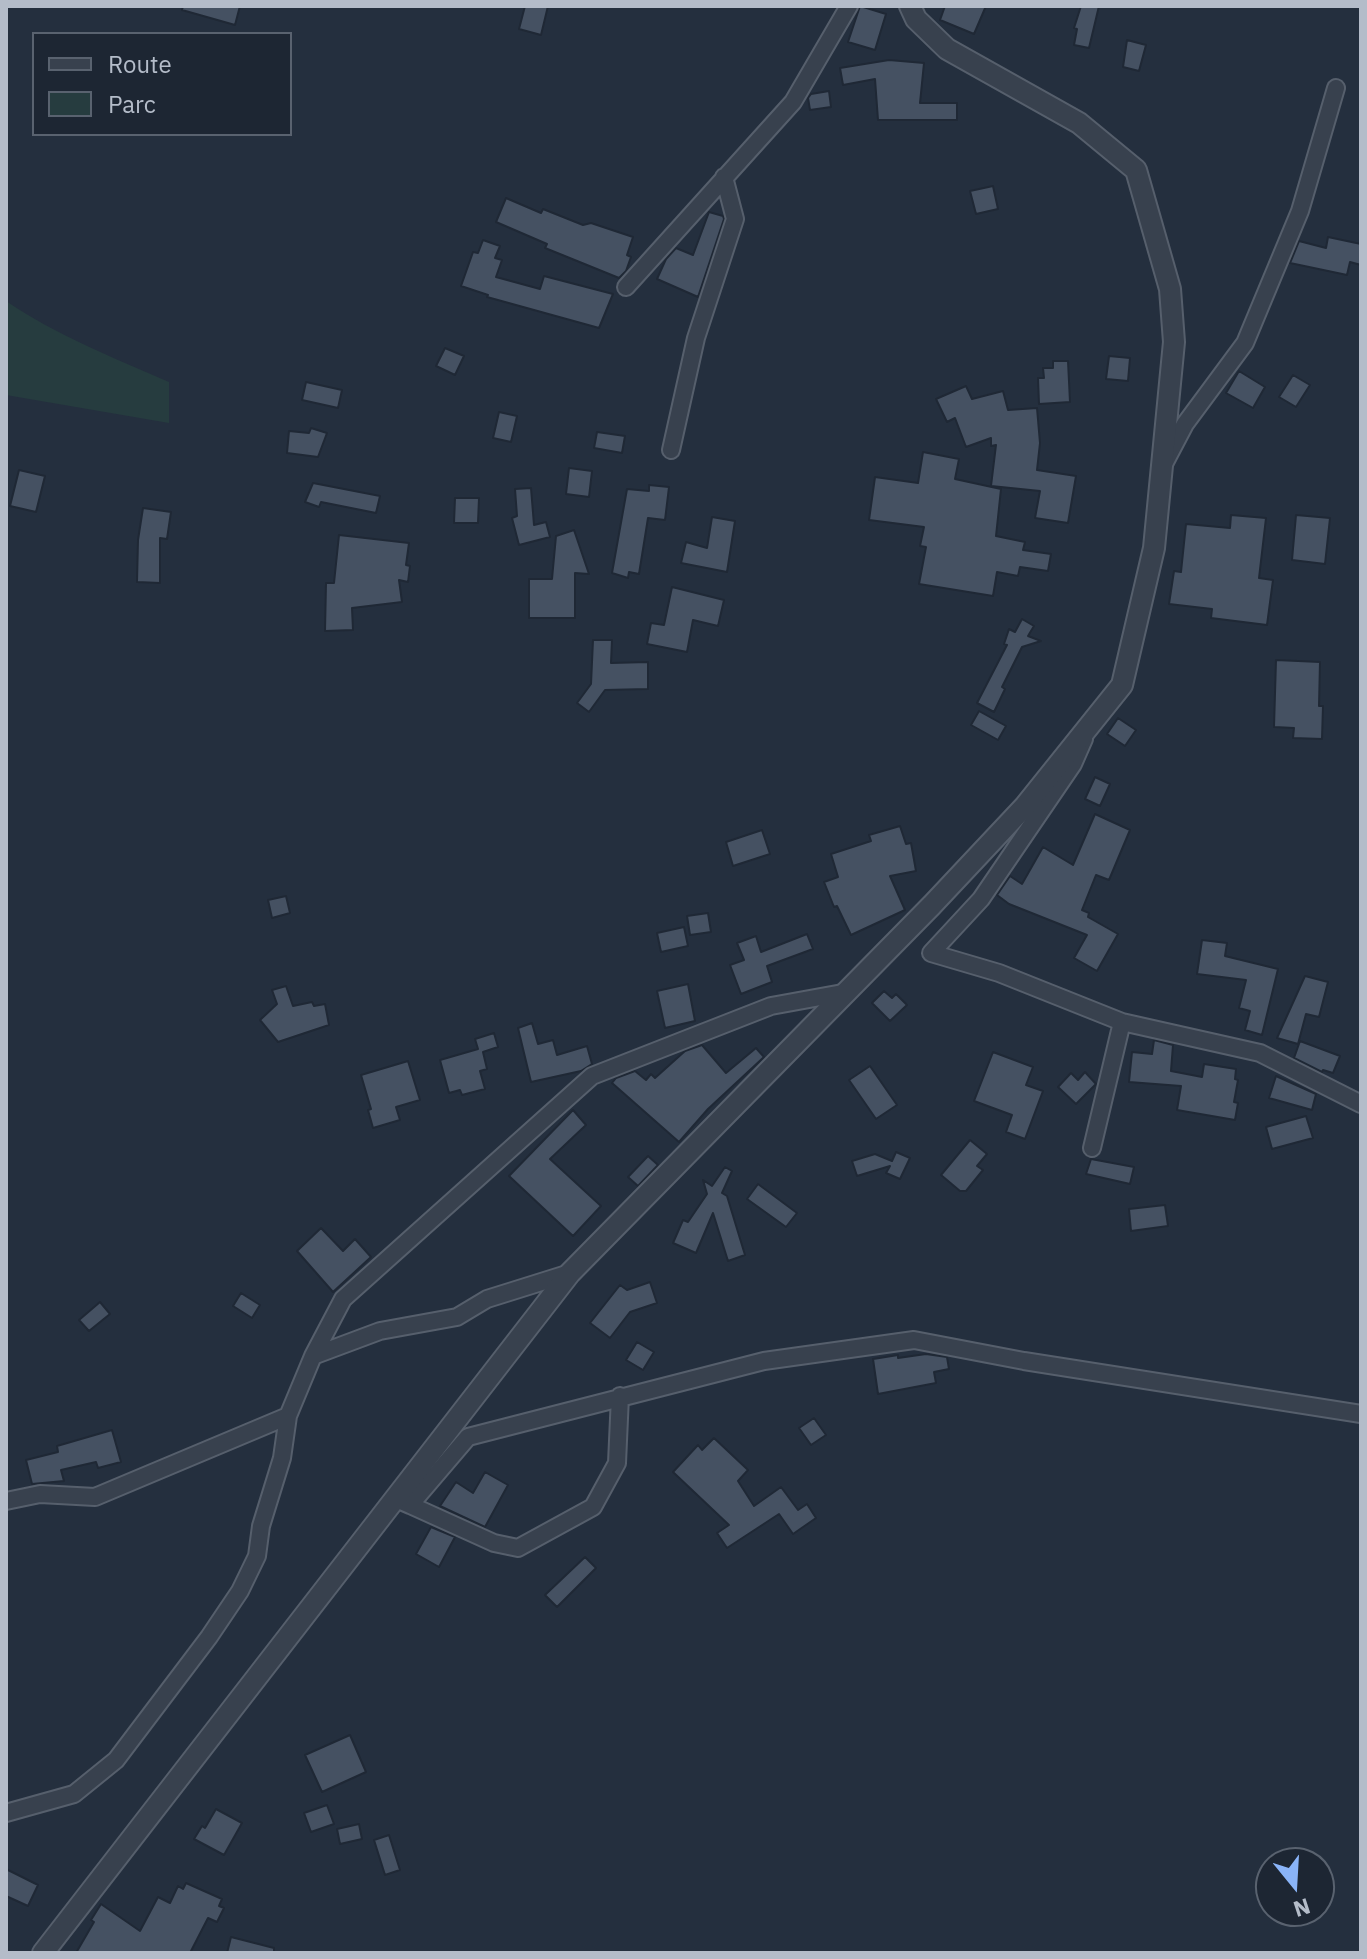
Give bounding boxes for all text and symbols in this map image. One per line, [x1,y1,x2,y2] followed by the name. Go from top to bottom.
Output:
[32,32,292,136] legend
[108,48,172,80] text: Route
[108,88,156,120] text: Parc
[1255,1847,1335,1927] north arrow
[1290,1892,1314,1925] text: N

